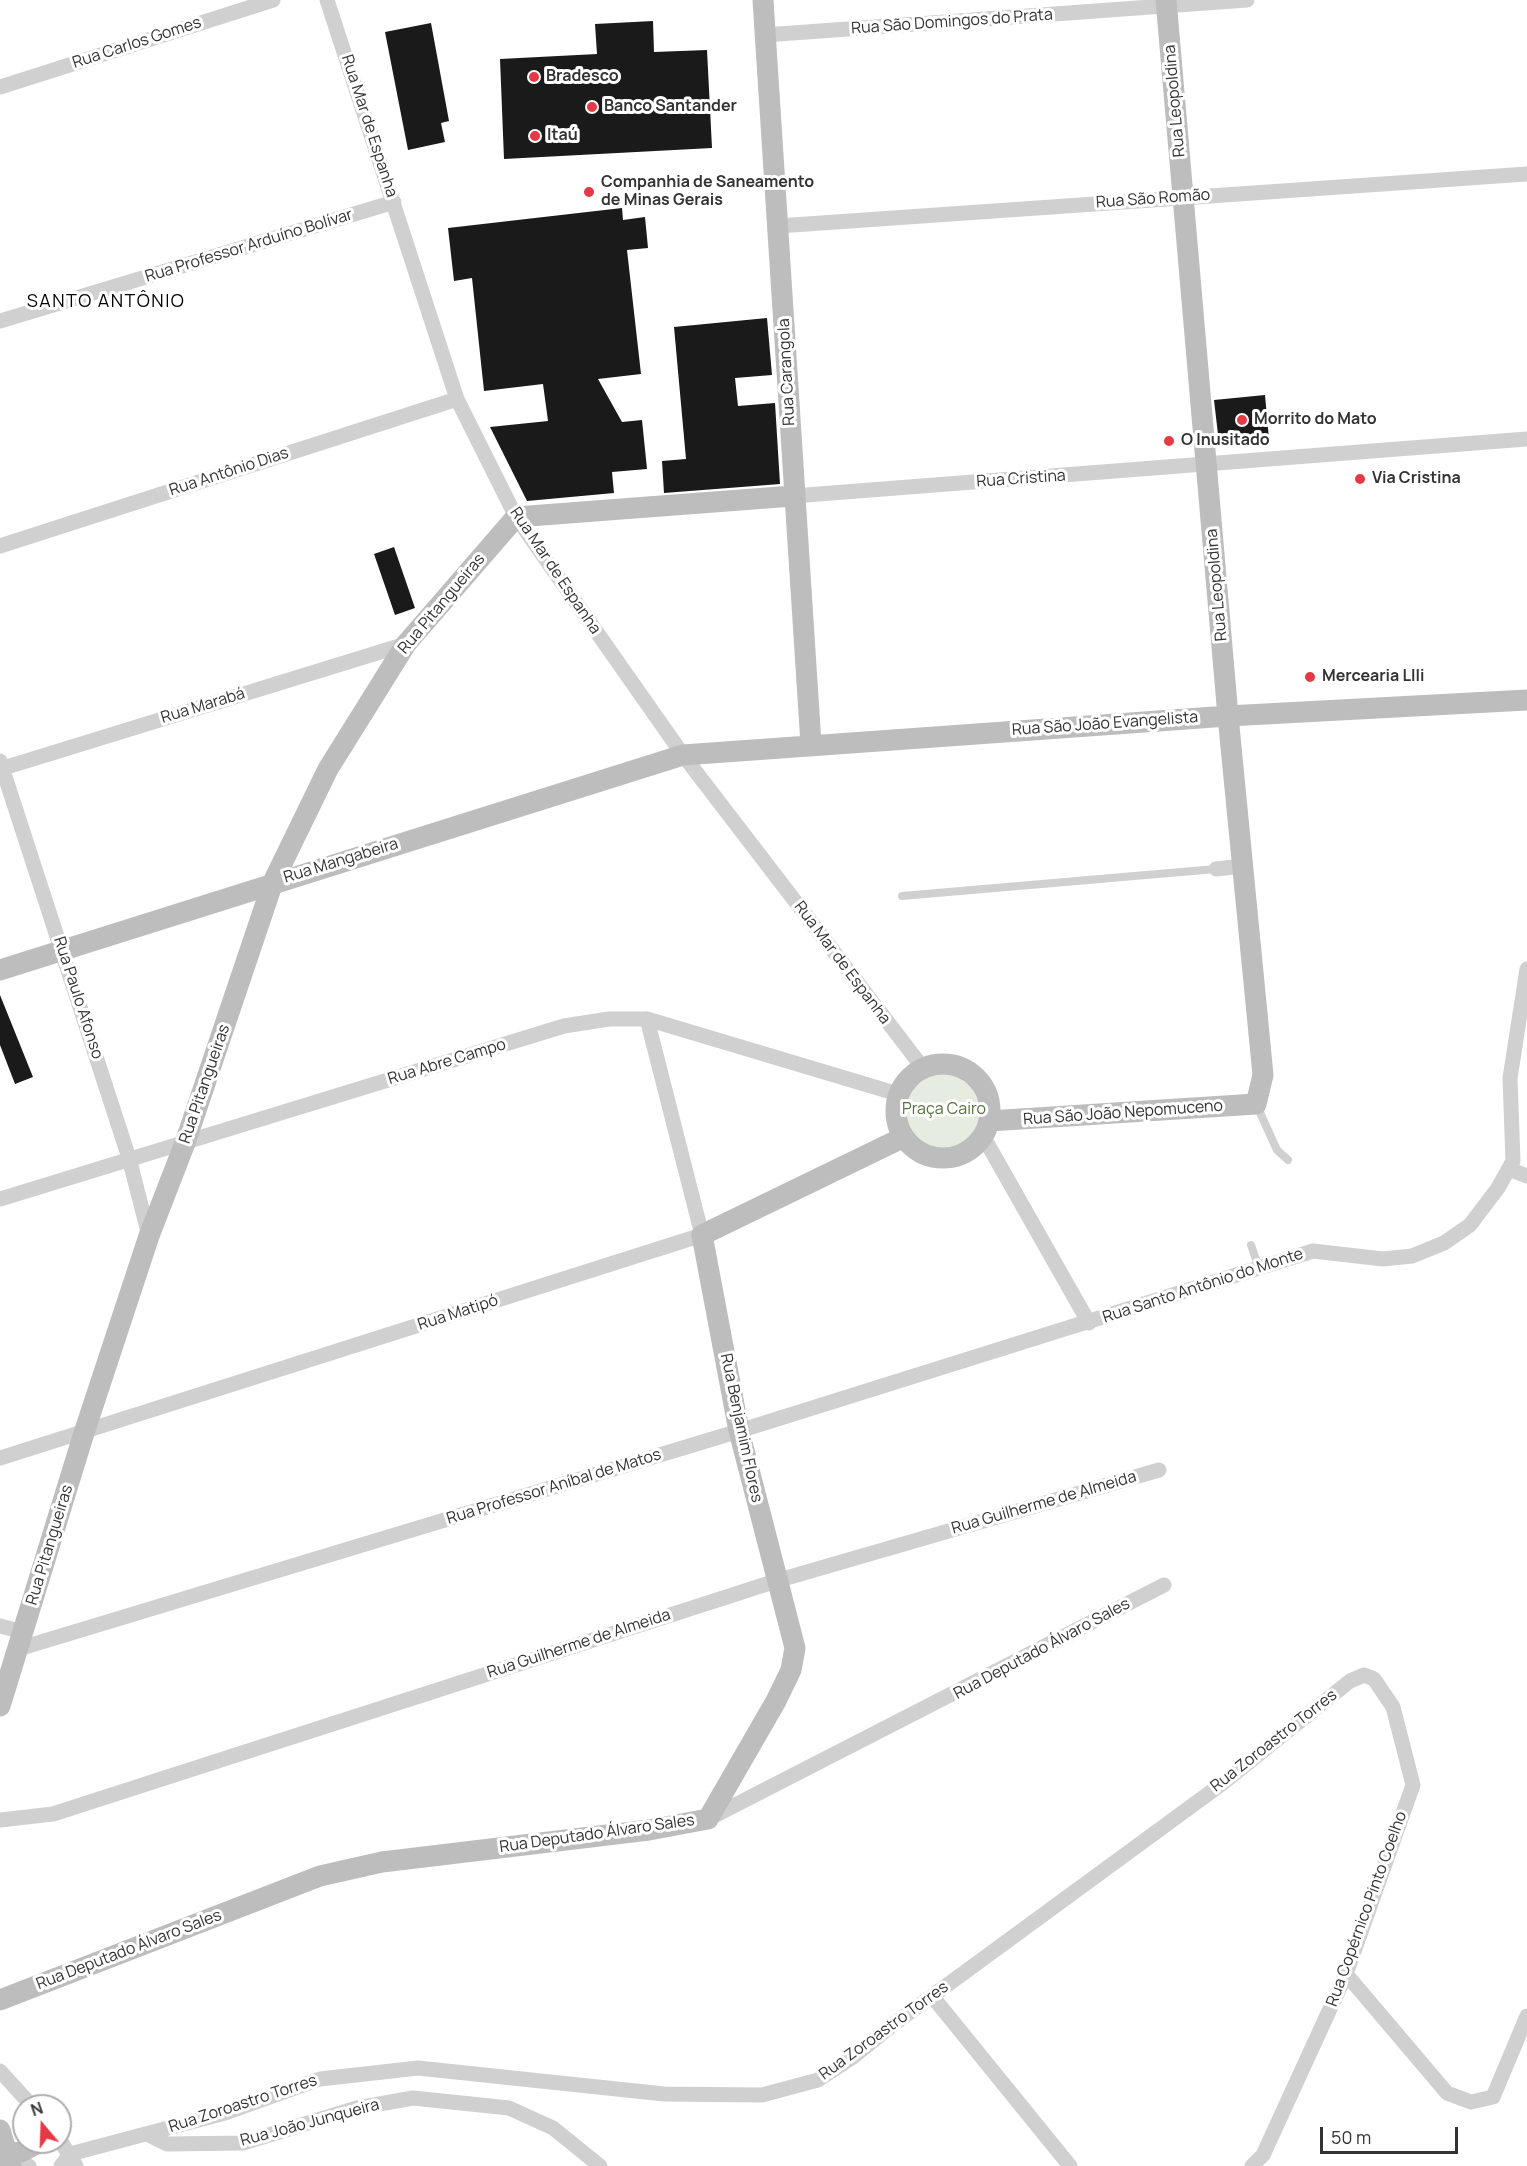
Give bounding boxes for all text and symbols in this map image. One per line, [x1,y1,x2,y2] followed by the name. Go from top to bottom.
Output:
[851,5,1053,39] street label: Rua São Domingos do Prata
[70,13,204,73] street label: Rua Carlos Gomes
[1161,44,1189,158] street label: Rua Leopoldina
[337,52,401,200] street label: Rua Mar de Espanha
[546,67,619,87] place label: Bradesco
[527,70,541,84] marker: Bradesco
[604,97,737,117] place label: Banco Santander
[585,100,599,114] marker: Banco Santander
[547,126,578,146] place label: Itaú
[528,129,542,143] marker: Itaú
[601,173,814,211] place label: Companhia de Saneamento de Minas Gerais
[582,185,596,199] marker: Companhia de Saneamento de Minas Gerais
[1095,185,1211,213] street label: Rua São Romão
[143,205,355,287] street label: Rua Professor Arduíno Bolívar
[27,291,185,313] district label: SANTO ANTÔNIO
[775,318,799,426] street label: Rua Carangola
[1254,410,1377,430] place label: Morrito do Mato
[1235,413,1249,427] marker: Morrito do Mato
[1181,431,1270,451] place label: O Inusitado
[1162,434,1176,448] marker: O Inusitado
[167,444,291,500] street label: Rua Antônio Dias
[976,466,1066,492] street label: Rua Cristina
[1372,469,1461,489] place label: Via Cristina
[1353,472,1367,486] marker: Via Cristina
[505,504,605,638] street label: Rua Mar de Espanha
[1203,528,1231,642] street label: Rua Leopoldina
[395,550,489,658] street label: Rua Pitangueiras
[1322,667,1424,687] place label: Mercearia LIli
[1303,670,1317,684] marker: Mercearia LIli
[159,684,247,728] street label: Rua Marabá
[1011,708,1199,740] street label: Rua São João Evangelista
[281,834,401,888] street label: Rua Mangabeira
[790,898,894,1028] street label: Rua Mar de Espanha
[49,934,107,1062] street label: Rua Paulo Afonso
[176,1022,234,1146] street label: Rua Pitangueiras
[386,1035,508,1089] street label: Rua Abre Campo
[1022,1096,1224,1130] street label: Rua São João Nepomuceno
[902,1100,986,1120] park label: Praça Cairo
[1100,1244,1306,1328] street label: Rua Santo Antônio do Monte
[416,1291,500,1335] street label: Rua Matipó
[716,1352,766,1504] street label: Rua Benjamim Flores
[444,1445,664,1529] street label: Rua Professor Aníbal de Matos
[949,1467,1139,1539] street label: Rua Guilherme de Almeida
[23,1483,77,1607] street label: Rua Pitangueiras
[951,1594,1133,1704] street label: Rua Deputado Álvaro Sales
[485,1605,673,1683] street label: Rua Guilherme de Almeida
[1207,1686,1341,1796] street label: Rua Zoroastro Torres
[1323,1809,1411,2009] street label: Rua Copérnico Pinto Coelho
[498,1811,696,1857] street label: Rua Deputado Álvaro Sales
[34,1906,224,1994] street label: Rua Deputado Álvaro Sales
[816,1978,952,2084] street label: Rua Zoroastro Torres
[166,2071,320,2137] street label: Rua Zoroastro Torres
[12,2094,72,2154] north arrow
[238,2095,382,2151] street label: Rua João Junqueira
[28,2097,46,2121] text: N
[1323,2115,1461,2153] scale bar
[1331,2125,1371,2149] text: 50 m

